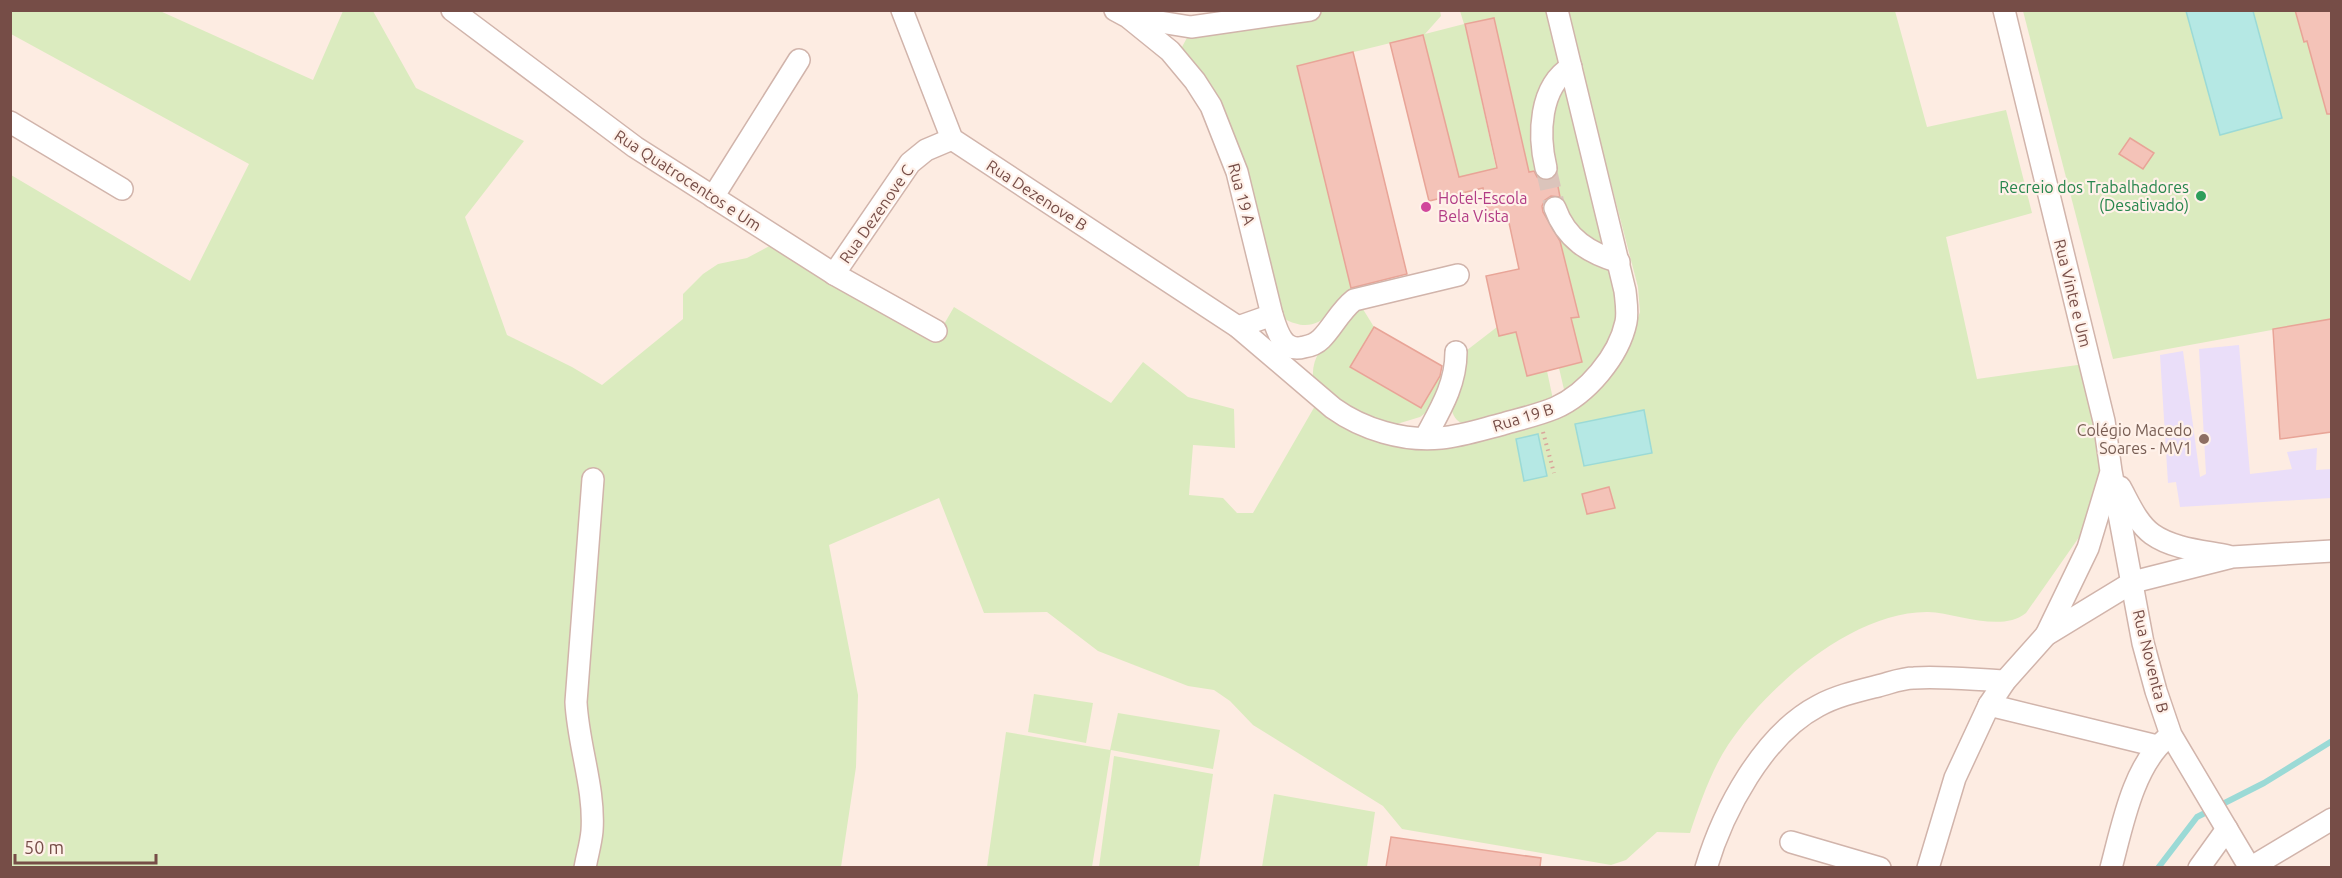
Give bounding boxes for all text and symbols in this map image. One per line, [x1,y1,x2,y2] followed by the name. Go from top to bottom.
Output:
[611,126,765,234] street label: Rua Quatrocentos e Um
[983,156,1091,234] street label: Rua Dezenove B
[835,161,917,267] street label: Rua Dezenove C
[1225,161,1259,227] street label: Rua 19 A
[1999,178,2189,215] place label: Recreio dos Trabalhadores (Desativado)
[1438,189,1528,225] place label: Hotel-Escola Bela Vista
[2194,189,2208,203] marker: Recreio dos Trabalhadores (Desativado)
[1419,200,1433,214] marker: Hotel-Escola Bela Vista
[2051,237,2095,349] street label: Rua Vinte e Um
[1490,399,1556,435] street label: Rua 19 B
[2077,421,2192,457] place label: Colégio Macedo Soares - MV1
[2197,432,2211,446] marker: Colégio Macedo Soares - MV1
[2129,607,2173,715] street label: Rua Noventa B
[15,827,156,865] scale bar
[24,837,64,857] text: 50 m

